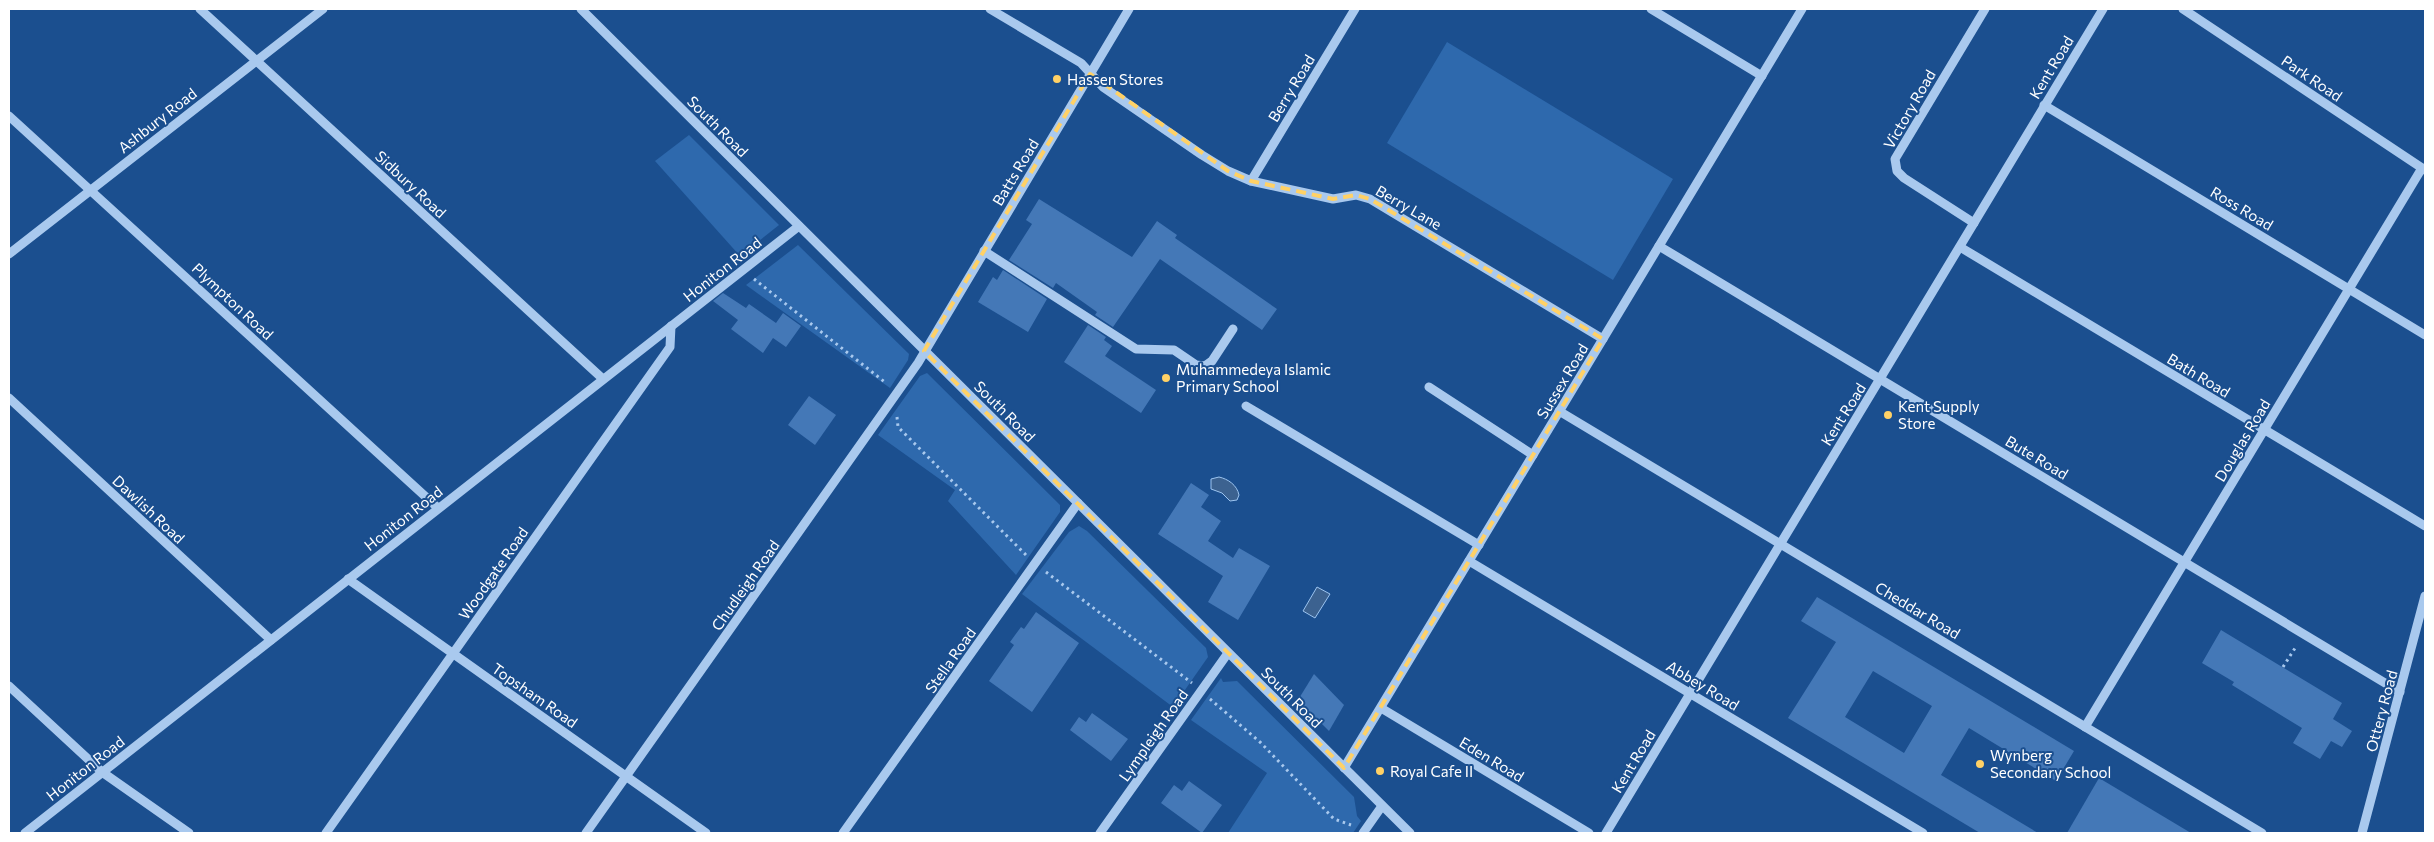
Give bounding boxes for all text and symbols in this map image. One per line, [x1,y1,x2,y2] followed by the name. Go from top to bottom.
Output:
[2025,32,2077,102] street label: Kent Road
[1264,51,1318,125] street label: Berry Road
[2278,51,2346,105] street label: Park Road
[1879,66,1939,152] street label: Victory Road
[1067,70,1163,88] place label: Hassen Stores
[1051,73,1063,85] marker: Hassen Stores
[114,84,200,156] street label: Ashbury Road
[684,92,752,160] street label: South Road
[988,135,1042,209] street label: Batts Road
[372,147,450,221] street label: Sidbury Road
[1373,181,1445,233] street label: Berry Lane
[2207,182,2277,234] street label: Ross Road
[679,233,765,305] street label: Honiton Road
[189,259,277,343] street label: Plympton Road
[1532,340,1592,422] street label: Sussex Road
[2164,349,2234,401] street label: Bath Road
[1176,360,1331,395] place label: Muhammedeya Islamic Primary School
[1160,372,1172,384] marker: Muhammedeya Islamic Primary School
[971,377,1039,445] street label: South Road
[1817,380,1869,448] street label: Kent Road
[2210,396,2274,484] street label: Douglas Road
[1898,397,1980,432] place label: Kent Supply Store
[1882,409,1894,421] marker: Kent Supply Store
[2002,431,2072,483] street label: Bute Road
[109,471,189,547] street label: Dawlish Road
[360,482,446,554] street label: Honiton Road
[454,523,532,623] street label: Woodgate Road
[707,536,783,634] street label: Chudleigh Road
[1872,578,1964,642] street label: Cheddar Road
[921,624,979,696] street label: Stella Road
[1663,656,1743,714] street label: Abbey Road
[489,659,581,731] street label: Topsham Road
[1258,663,1326,731] street label: South Road
[2361,668,2401,754] street label: Ottery Road
[1115,686,1191,784] street label: Lympleigh Road
[1607,726,1659,796] street label: Kent Road
[42,732,128,804] street label: Honiton Road
[1457,733,1527,785] street label: Eden Road
[1990,746,2111,781] place label: Wynberg Secondary School
[1974,758,1986,770] marker: Wynberg Secondary School
[1390,762,1473,780] place label: Royal Cafe II
[1374,765,1386,777] marker: Royal Cafe II

